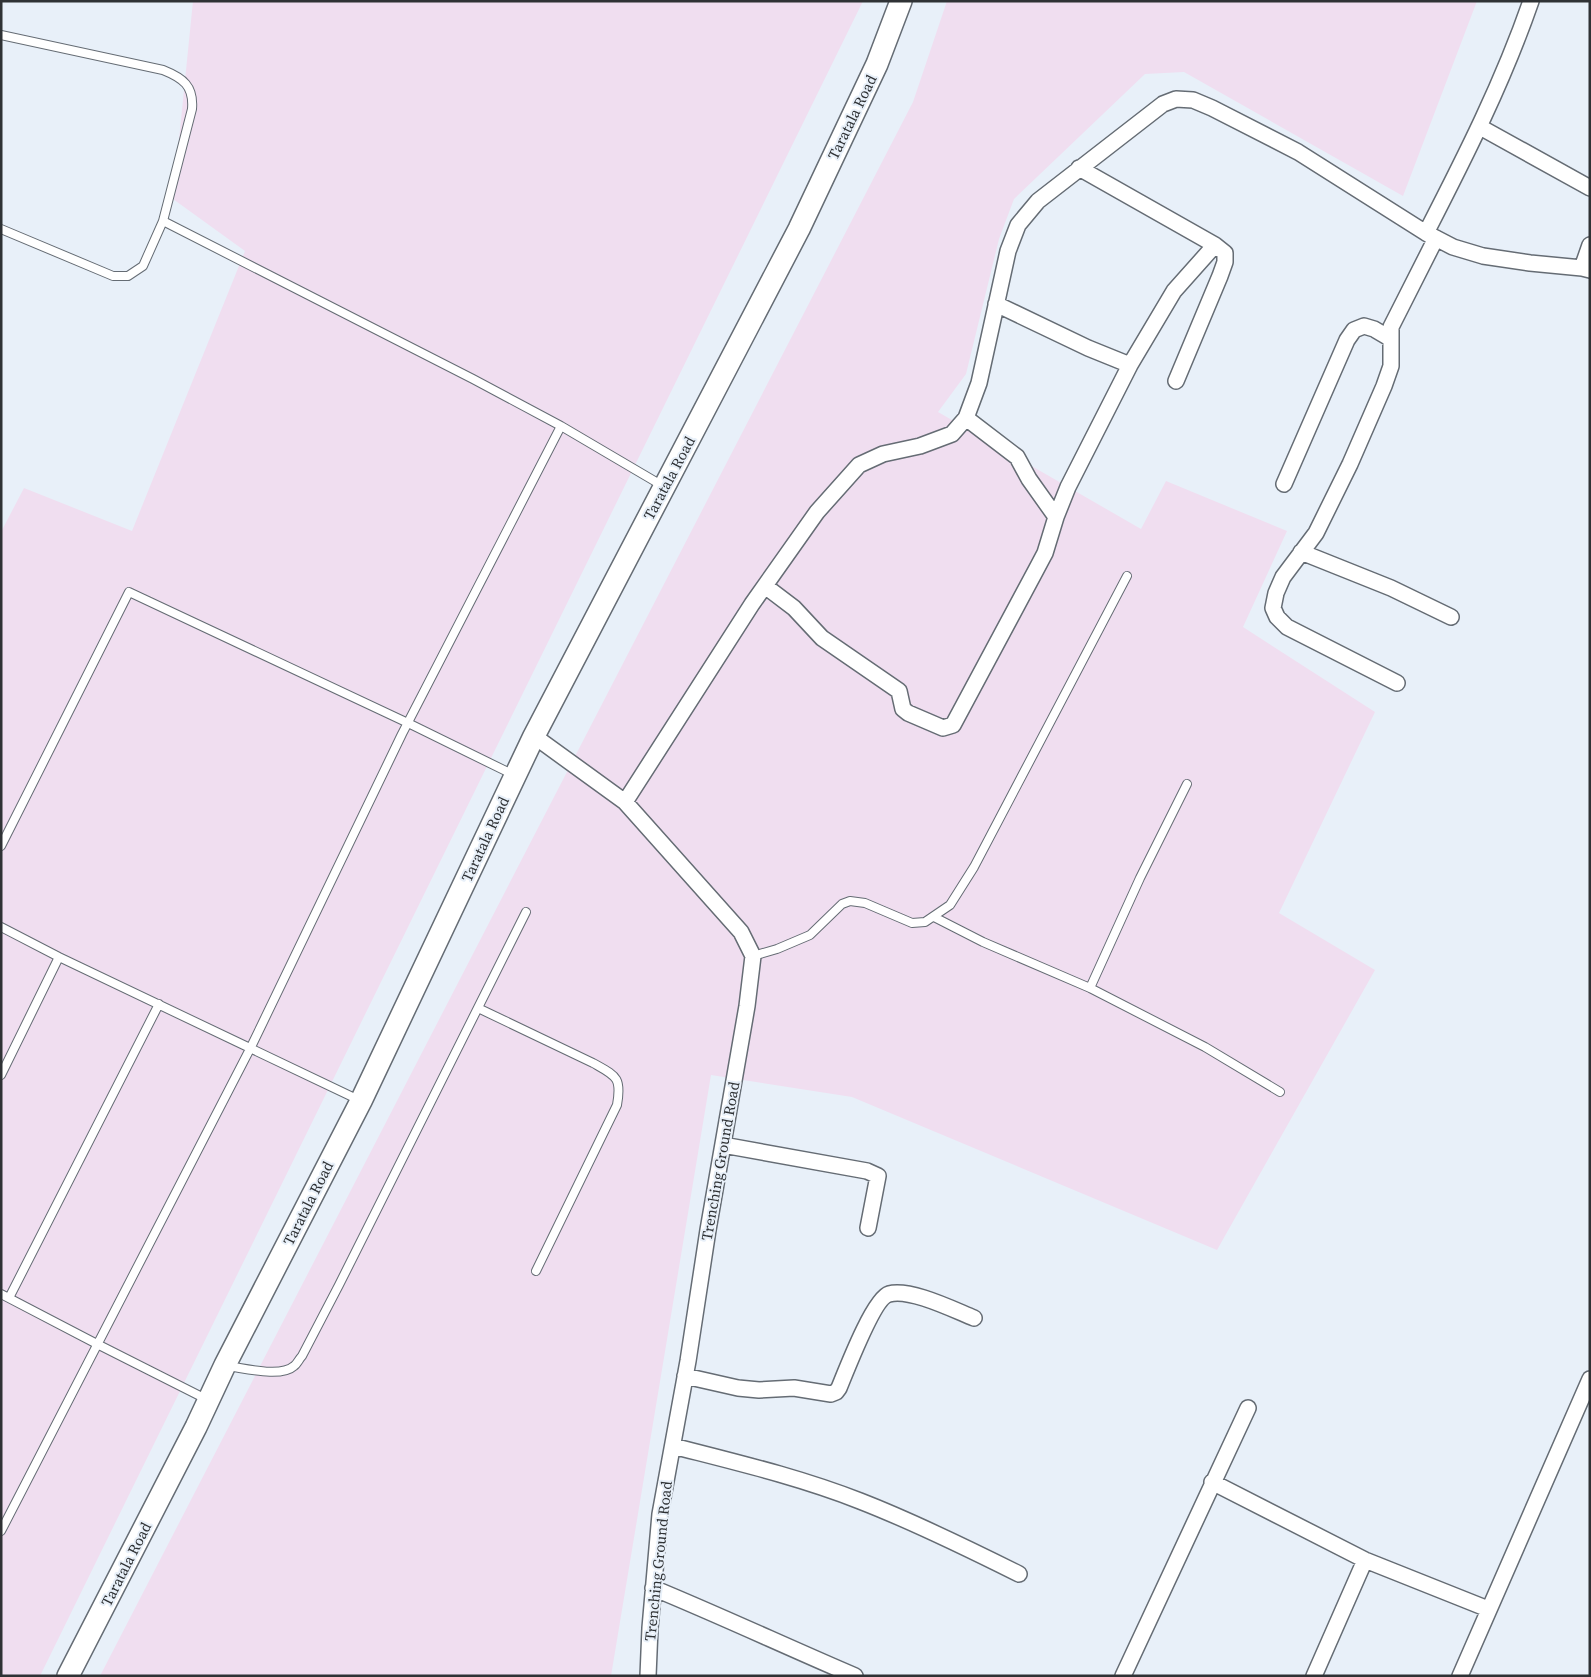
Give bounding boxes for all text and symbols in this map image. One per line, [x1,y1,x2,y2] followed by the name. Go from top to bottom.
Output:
[822,71,882,163] street label: Taratala Road
[638,432,700,523] street label: Taratala Road
[456,793,514,885] street label: Taratala Road
[696,1079,744,1242] street label: Trenching Ground Road
[278,1157,338,1249] street label: Taratala Road
[639,1479,677,1642] street label: Trenching Ground Road
[96,1518,156,1610] street label: Taratala Road

